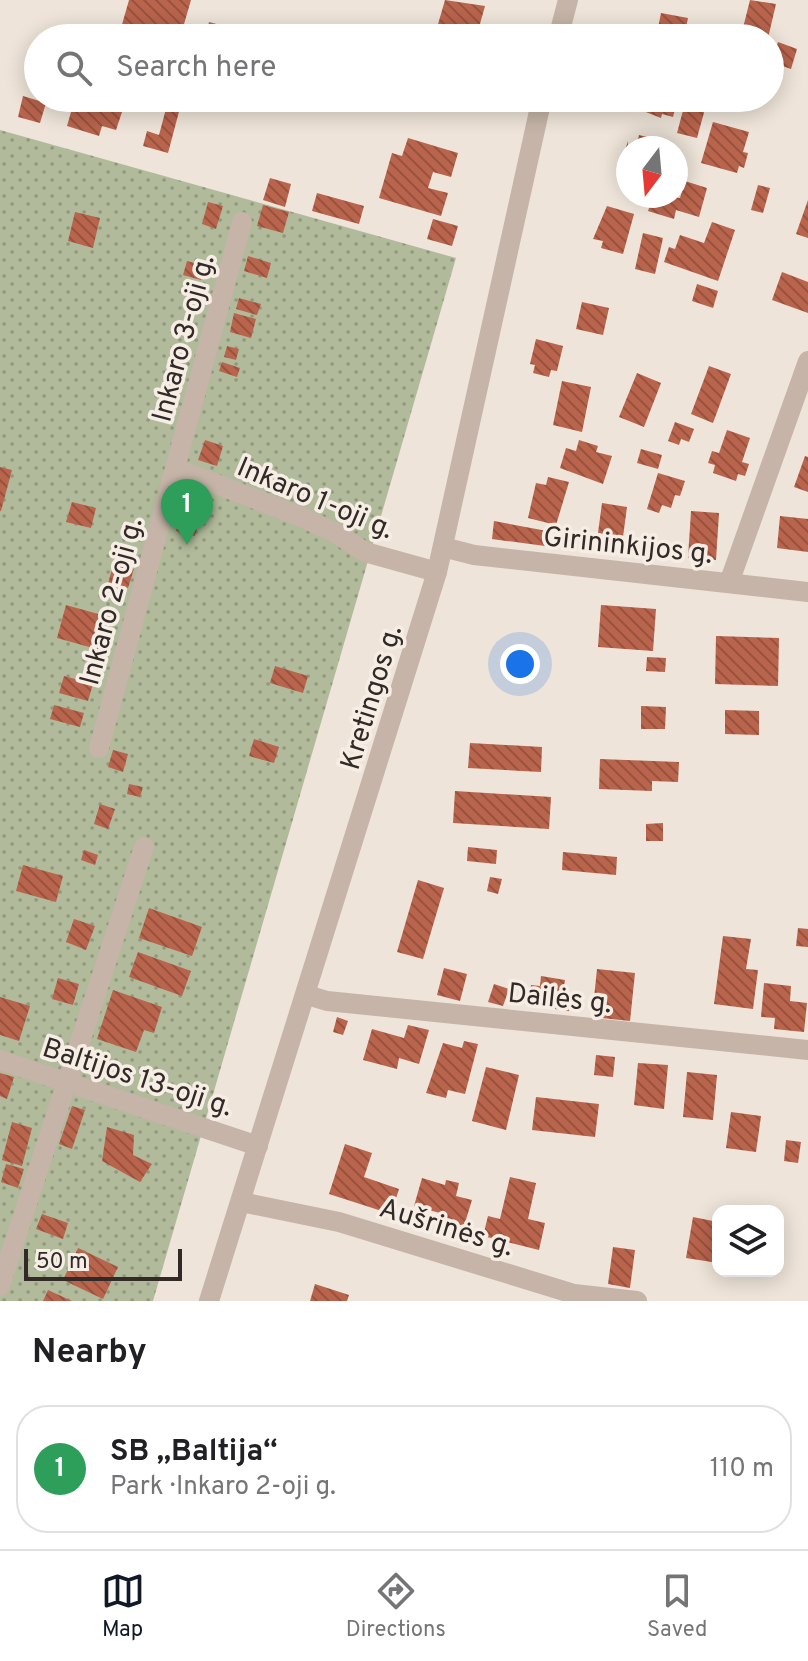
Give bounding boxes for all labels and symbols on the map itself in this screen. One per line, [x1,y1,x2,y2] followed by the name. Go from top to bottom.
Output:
[616,136,688,208] north arrow
[145,251,225,426] street label: Inkaro 3-oji g.
[231,451,399,549] street label: Inkaro 1-oji g.
[161,479,213,545] pin: 1
[73,514,153,690] street label: Inkaro 2-oji g.
[541,520,714,574] street label: Girininkijos g.
[334,621,412,775] street label: Kretingos g.
[500,644,540,684] your location
[506,977,613,1023] street label: Dailės g.
[37,1031,237,1127] street label: Baltijos 13-oji g.
[375,1191,518,1266] street label: Aušrinės g.
[24,1245,182,1281] scale bar

